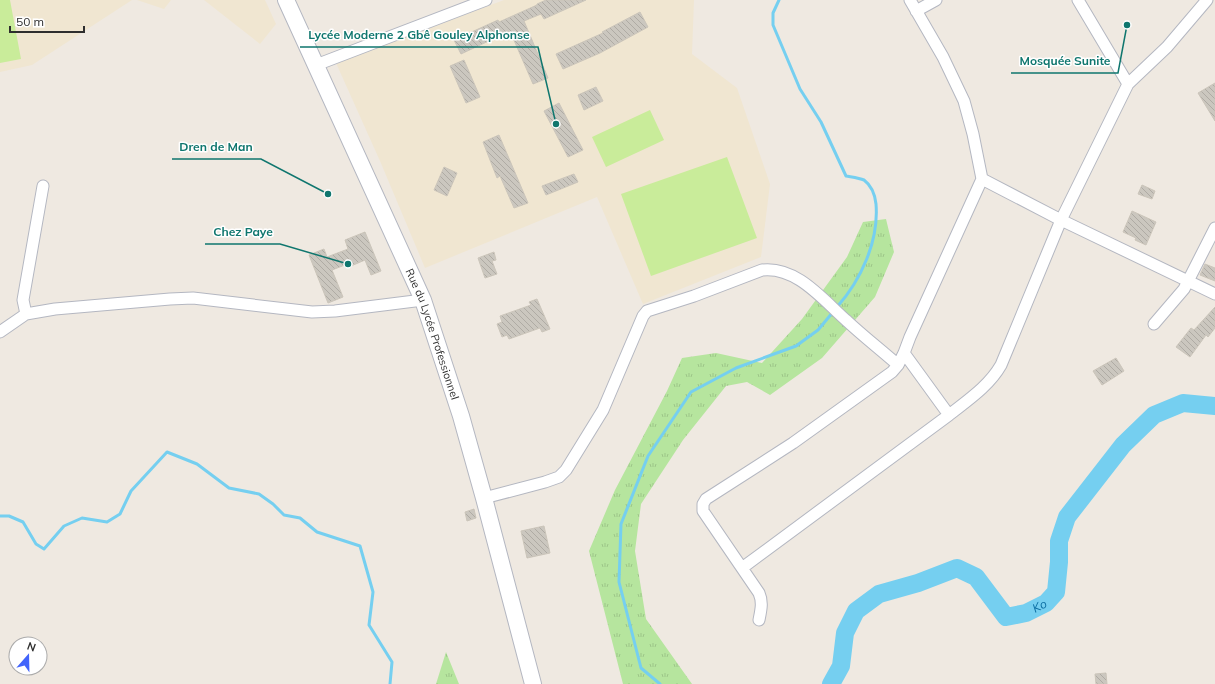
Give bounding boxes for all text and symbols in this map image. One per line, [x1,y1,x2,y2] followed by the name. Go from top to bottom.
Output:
[10,8,84,34] scale bar
[16,14,44,29] text: 50 m
[300,23,538,47] callout: Lycée Moderne 2 Gbê Gouley Alphonse
[308,27,530,42] text: Lycée Moderne 2 Gbê Gouley Alphonse
[1011,49,1118,73] callout: Mosquée Sunite
[1020,53,1111,68] text: Mosquée Sunite
[172,135,261,159] callout: Dren de Man
[179,139,253,154] text: Dren de Man
[205,220,280,244] callout: Chez Paye
[213,224,273,239] text: Chez Paye
[403,266,462,401] street label: Rue du Lycée Professionnel
[1030,596,1049,616] water label: Ko
[8,636,48,676] north arrow
[25,639,38,655] text: N

